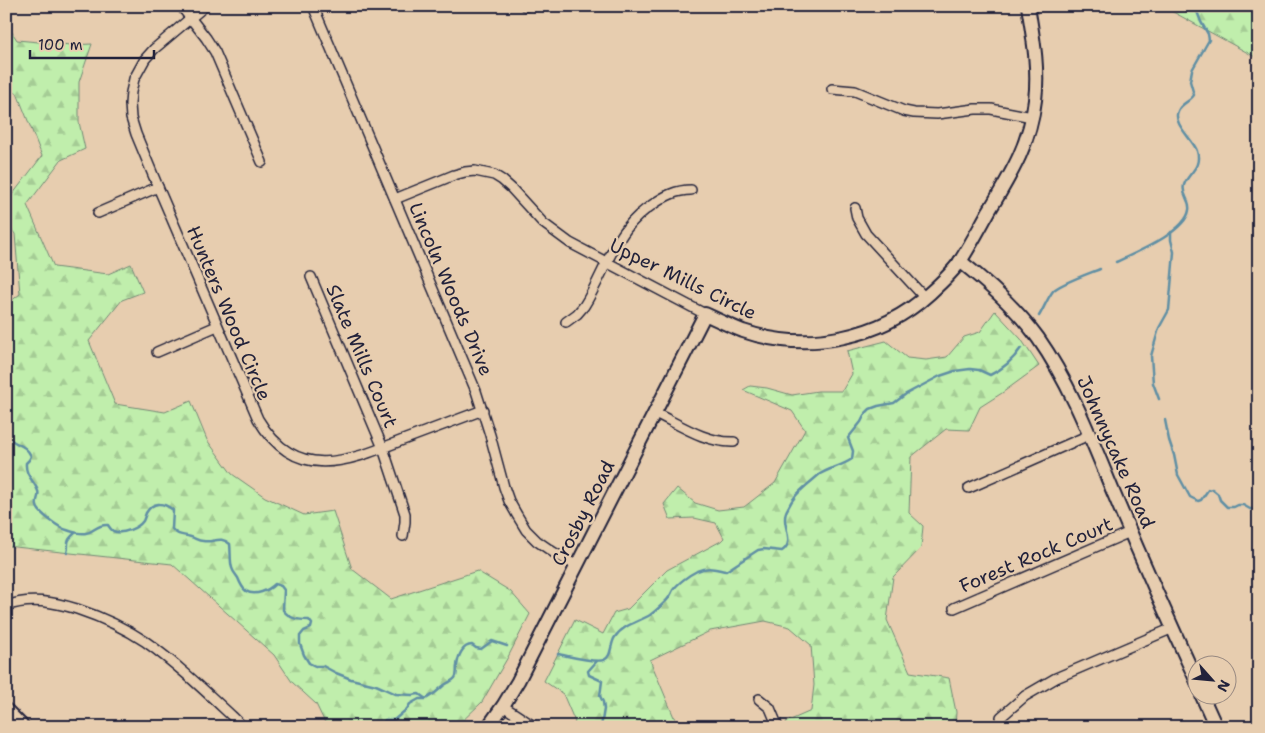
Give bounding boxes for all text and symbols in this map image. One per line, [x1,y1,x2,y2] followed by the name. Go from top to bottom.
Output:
[30,28,154,60] scale bar
[38,35,83,55] text: 100 m
[403,199,499,379] street label: Lincoln Woods Drive
[181,222,277,404] street label: Hunters Wood Circle
[605,233,761,325] street label: Upper Mills Circle
[320,280,404,432] street label: Slate Mills Court
[1071,372,1161,532] street label: Johnnycake Road
[546,456,620,570] street label: Crosby Road
[955,511,1117,599] street label: Forest Rock Court
[1188,656,1238,706] north arrow
[1213,677,1234,695] text: N

